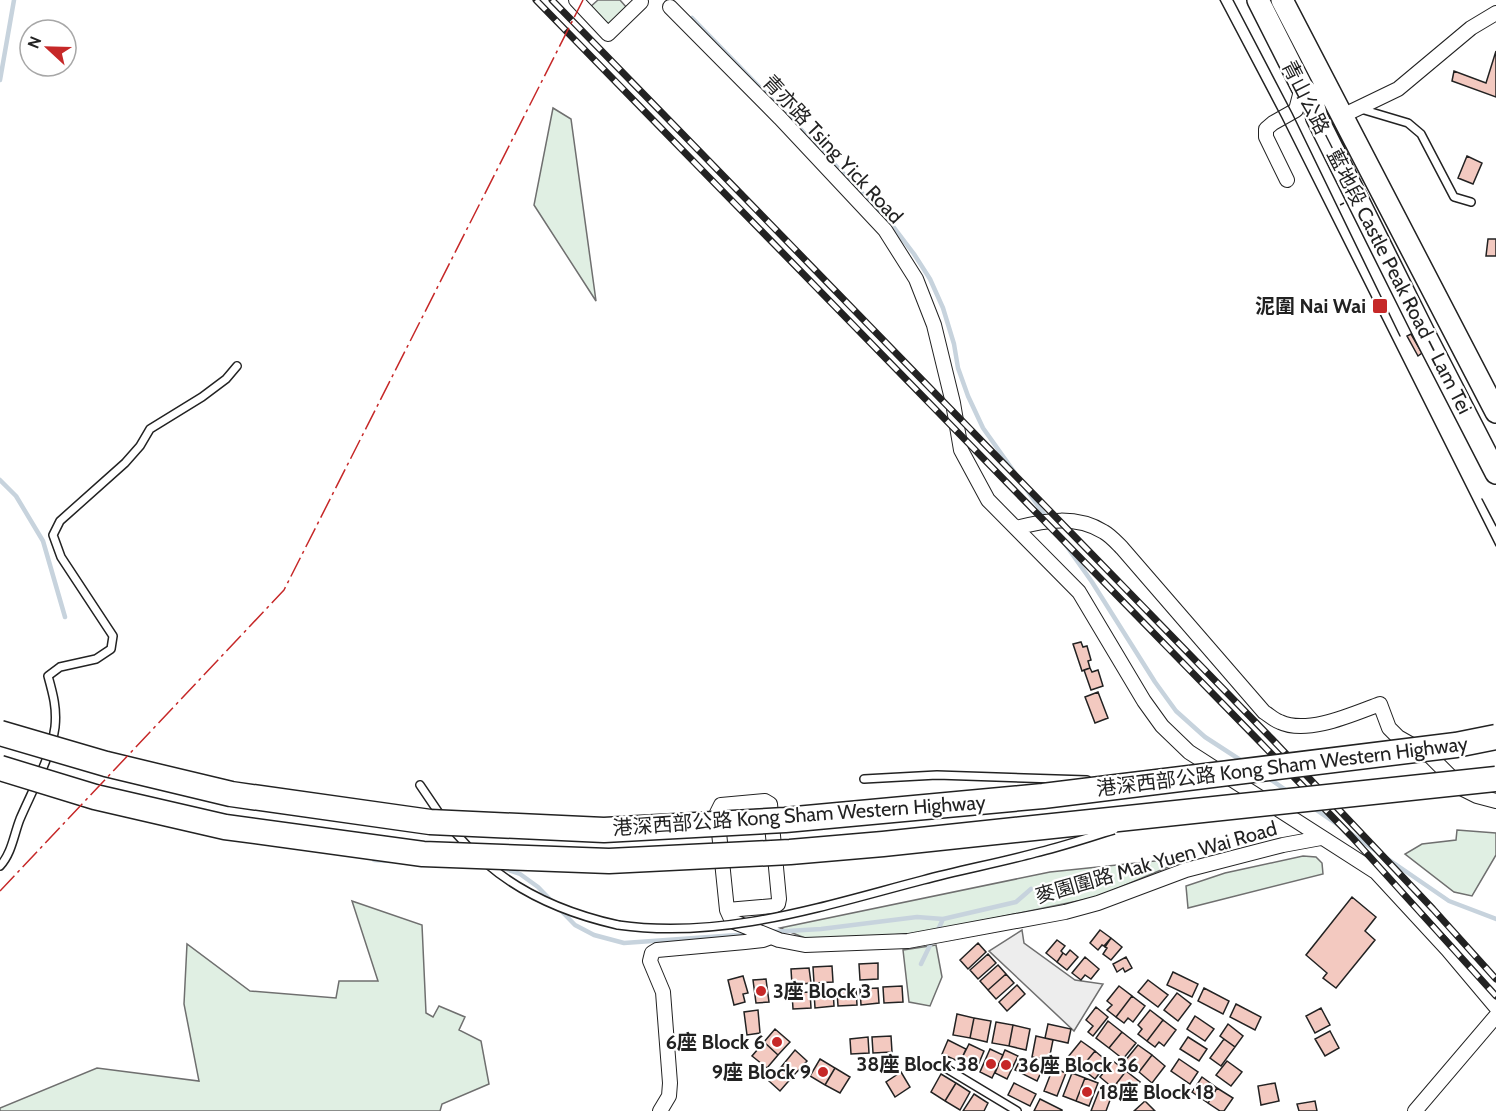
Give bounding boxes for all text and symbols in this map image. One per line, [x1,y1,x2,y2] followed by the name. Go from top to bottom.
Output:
[18,18,78,78] north arrow
[24,34,45,51] text: N
[1277,56,1477,418] street label: 青山公路－藍地段 Castle Peak Road – Lam Tei
[758,70,908,228] street label: 青亦路 Tsing Yick Road
[1255,294,1366,318] place label: 泥圍 Nai Wai
[1371,297,1389,315] marker: 泥圍 Nai Wai
[1095,731,1469,801] street label: 港深西部公路 Kong Sham Western Highway
[612,790,986,840] street label: 港深西部公路 Kong Sham Western Highway
[1033,816,1279,908] street label: 麥園圍路 Mak Yuen Wai Road
[773,979,871,1003] place label: 3座 Block 3
[754,984,768,998] marker: 3座 Block 3
[666,1030,765,1054] place label: 6座 Block 6
[770,1035,784,1049] marker: 6座 Block 6
[857,1052,979,1076] place label: 38座 Block 38
[1018,1053,1139,1077] place label: 36座 Block 36
[984,1057,998,1071] marker: 38座 Block 38
[999,1058,1013,1072] marker: 36座 Block 36
[712,1060,811,1084] place label: 9座 Block 9
[816,1065,830,1079] marker: 9座 Block 9
[1099,1080,1215,1104] place label: 18座 Block 18
[1080,1085,1094,1099] marker: 18座 Block 18

